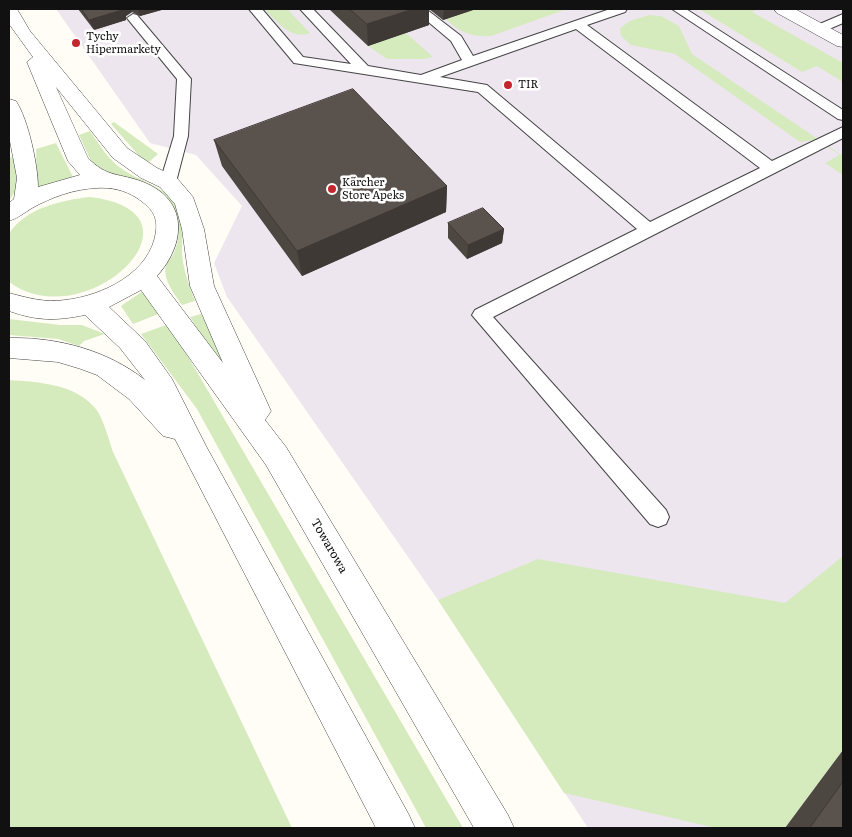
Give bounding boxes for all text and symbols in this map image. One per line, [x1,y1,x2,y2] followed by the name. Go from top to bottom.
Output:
[86,30,161,56] place label: Tychy Hipermarkety
[70,37,82,49] marker: Tychy Hipermarkety
[518,78,539,92] place label: TIR
[502,79,514,91] marker: TIR
[342,176,404,202] place label: Kärcher Store Apeks
[326,183,338,195] marker: Kärcher Store Apeks
[308,516,350,576] street label: Towarowa

